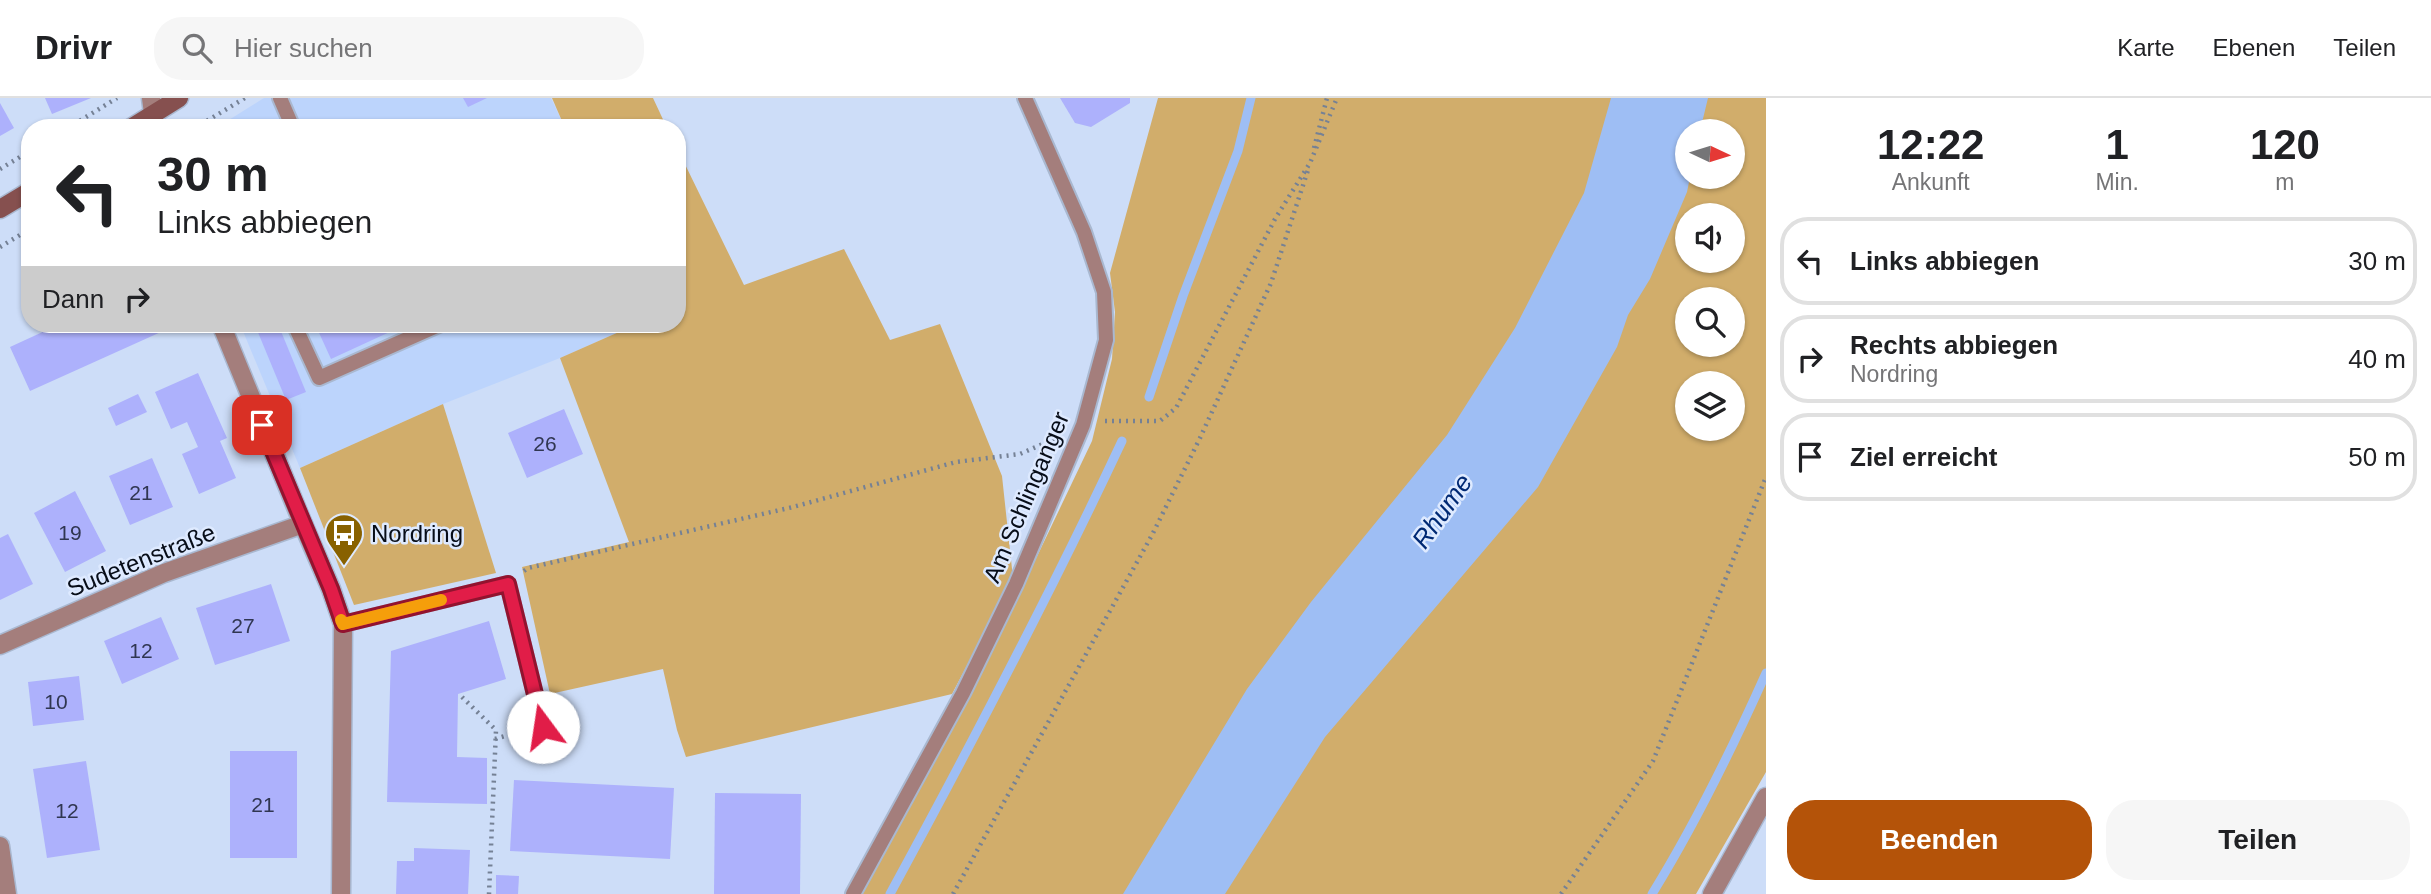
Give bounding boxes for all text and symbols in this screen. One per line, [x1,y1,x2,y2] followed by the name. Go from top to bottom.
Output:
[154,17,644,80] search box
[35,29,112,66] text: Drivr
[178,29,216,67] icon: search
[234,33,373,63] text: Hier suchen
[2117,34,2175,61] text: Karte
[2213,34,2295,61] text: Ebenen
[2333,34,2396,61] text: Teilen
[1675,119,1745,189] north arrow
[1675,119,1745,441] map controls
[1877,121,1984,168] text: 12:22
[2105,121,2129,168] text: 1
[2250,121,2320,168] text: 120
[42,147,133,238] icon: left
[157,147,269,201] text: 30 m
[1892,169,1970,195] text: Ankunft
[2095,169,2139,195] text: Min.
[2275,169,2295,195] text: m
[1675,203,1745,273] button: sound
[157,204,372,240] text: Links abbiegen
[1791,242,1829,280] icon: left
[1850,246,2039,276] text: Links abbiegen
[2348,246,2406,276] text: 30 m
[118,280,156,318] icon: right
[42,284,104,314] text: Dann
[1675,287,1745,357] button: search
[1850,330,2058,360] text: Rechts abbiegen
[1791,340,1829,378] icon: right
[2348,344,2406,374] text: 40 m
[1850,361,1938,387] text: Nordring
[1675,371,1745,441] button: layers
[232,395,292,455] pin
[243,406,281,444] icon: arrive
[978,408,1074,586] street label: Am Schlinganger
[533,432,557,455] house number: 26
[1791,438,1829,476] icon: arrive
[1850,442,1997,472] text: Ziel erreicht
[2348,442,2406,472] text: 50 m
[1406,468,1478,554] water label: Rhume
[129,481,153,504] house number: 21
[323,512,365,567] bus stop icon: Nordring
[63,518,219,602] street label: Sudetenstraße
[371,520,463,547] place label: Nordring
[58,521,82,544] house number: 19
[231,614,255,637] house number: 27
[129,639,153,662] house number: 12
[44,690,68,713] house number: 10
[506,690,580,764] position arrow
[251,793,275,816] house number: 21
[55,799,79,822] house number: 12
[1787,800,2092,880] button: Beenden
[2106,800,2410,880] button: Teilen

